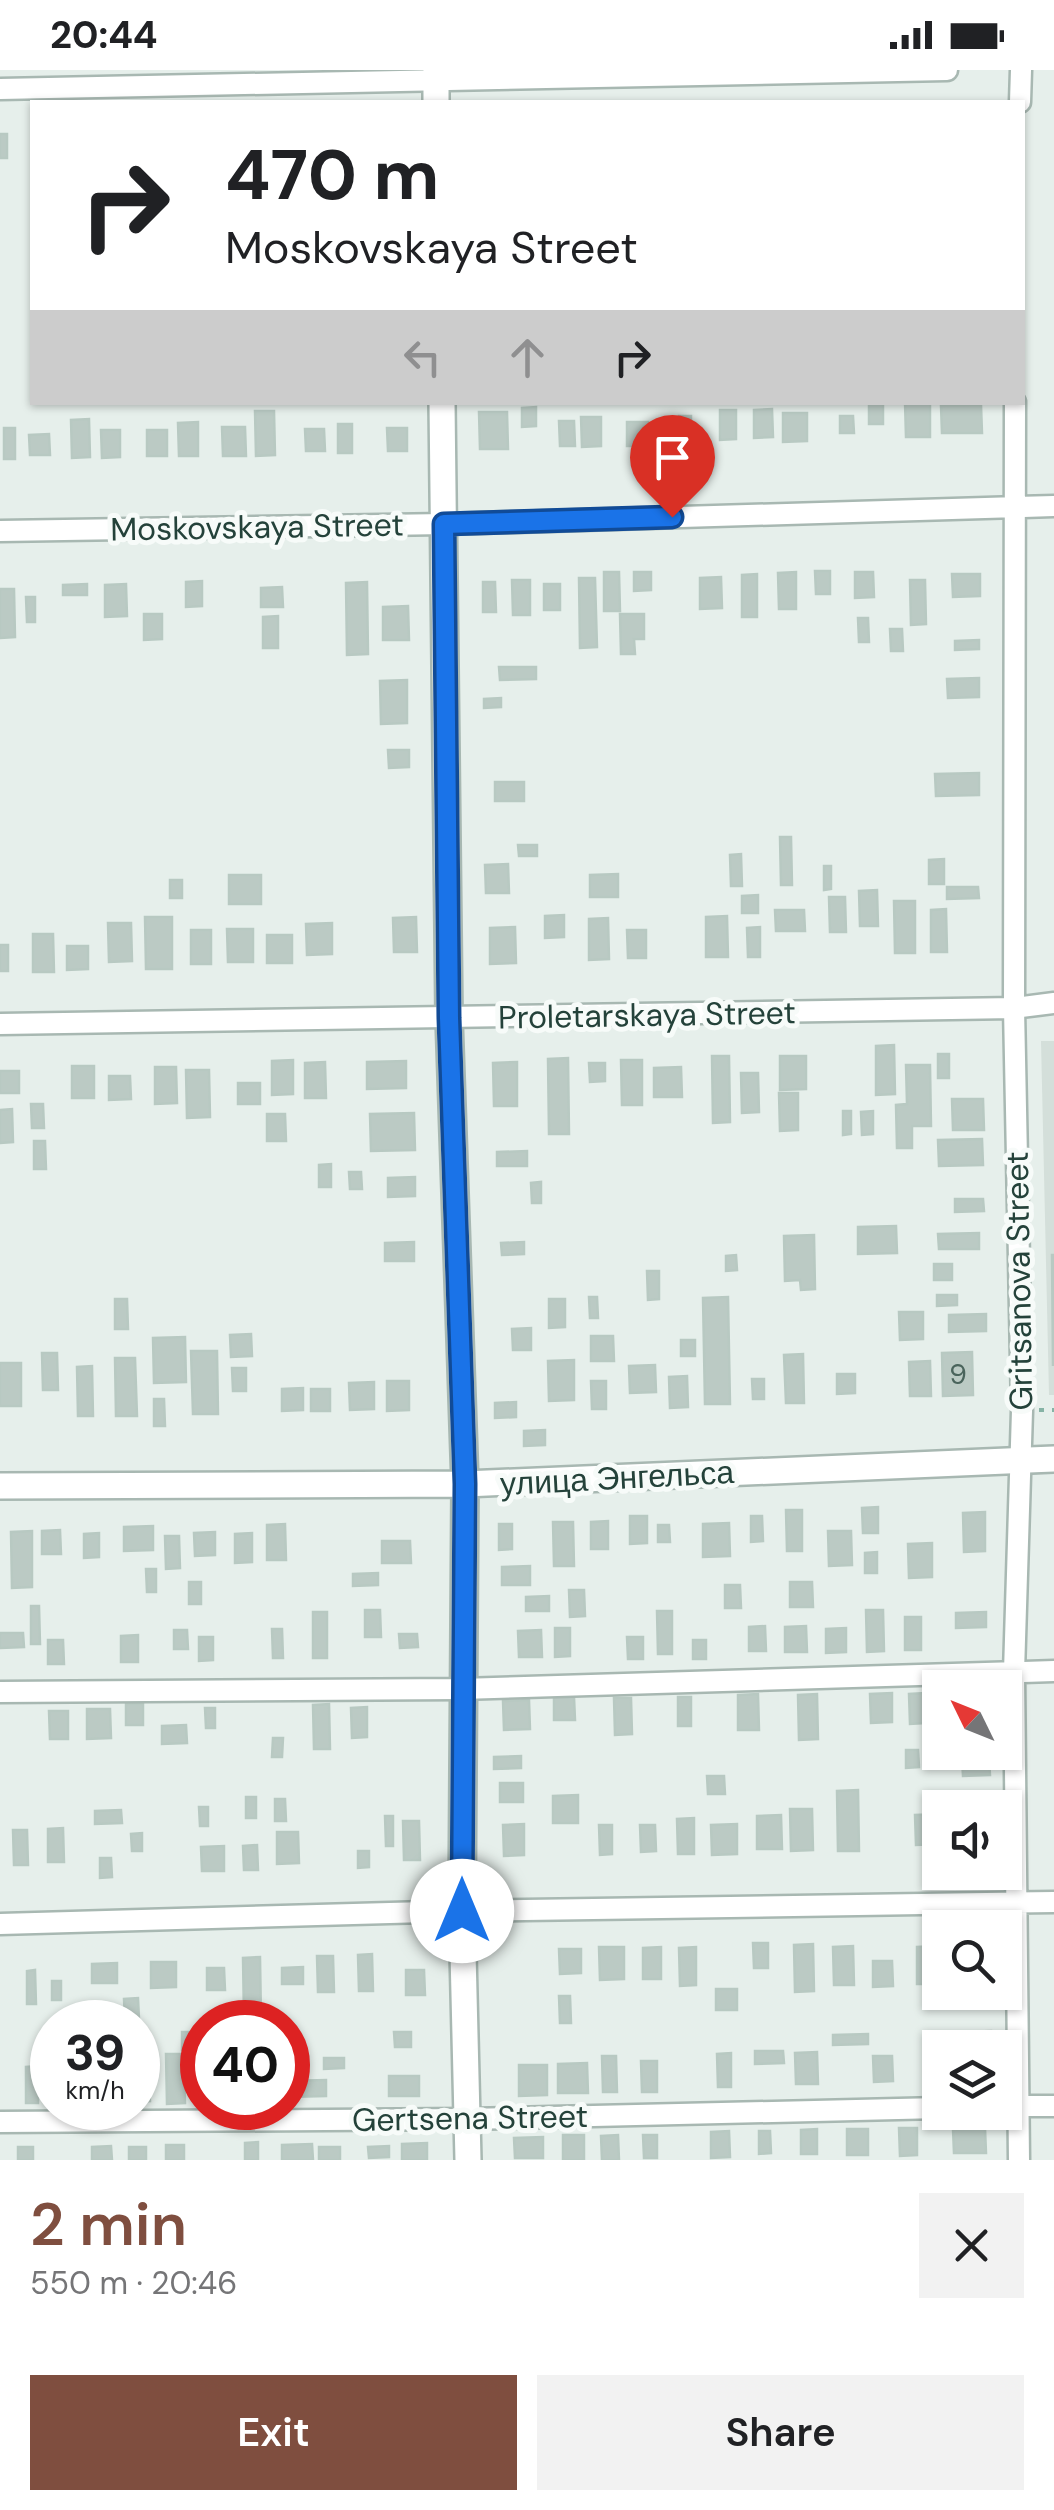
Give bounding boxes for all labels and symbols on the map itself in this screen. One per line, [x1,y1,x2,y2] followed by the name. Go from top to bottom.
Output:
[630,415,715,518] pin
[110,503,404,551] street label: Moskovskaya Street
[498,991,796,1039] street label: Proletarskaya Street
[996,1151,1042,1411] street label: Gritsanova Street
[949,1356,967,1393] house number: 9
[499,1451,735,1505] street label: улица Энгельса
[922,1670,1022,1770] north arrow
[410,1859,514,1963] position arrow
[180,2000,310,2130] speed limit sign: 40
[352,2095,588,2141] street label: Gertsena Street

